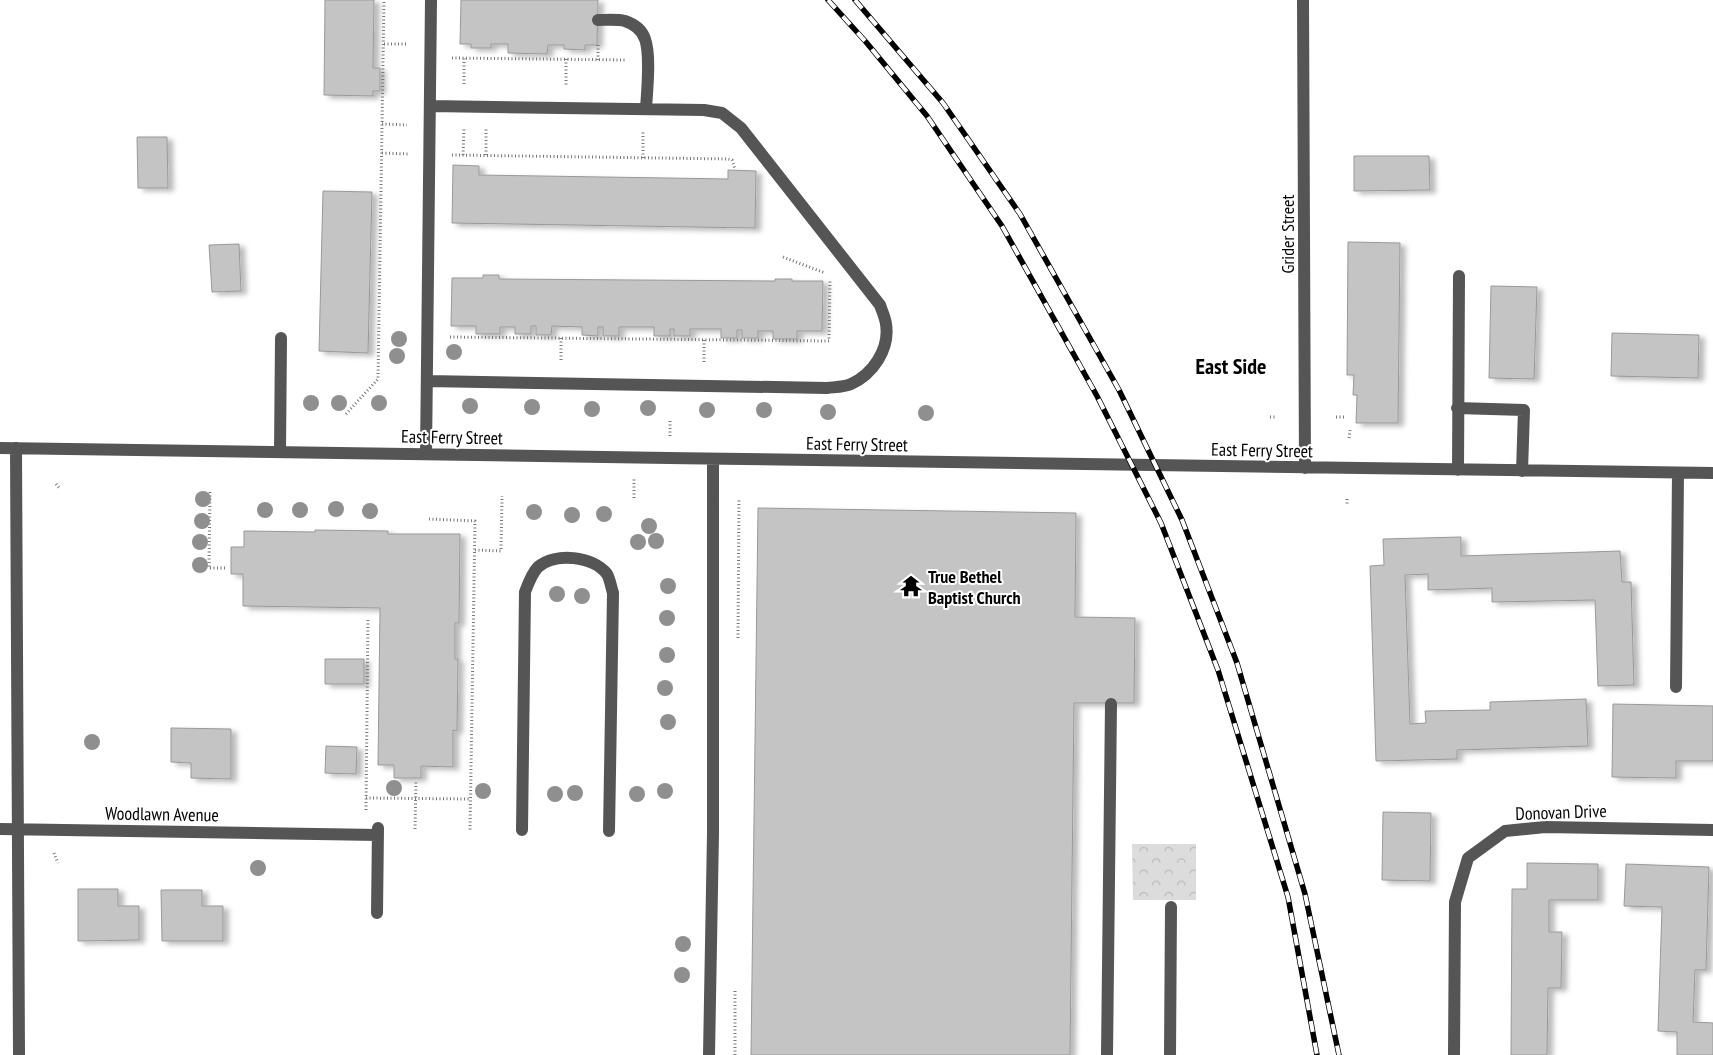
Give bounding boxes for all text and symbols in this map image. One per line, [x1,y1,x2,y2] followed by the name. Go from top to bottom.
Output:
[1276,194,1299,273] street label: Grider Street
[1196,352,1266,380] district label: East Side
[401,425,503,449] street label: East Ferry Street
[806,432,908,456] street label: East Ferry Street
[1211,438,1313,462] street label: East Ferry Street
[928,565,1021,609] place label: True Bethel Baptist Church
[898,573,924,599] temple icon: True Bethel Baptist Church
[1515,799,1607,825] street label: Donovan Drive
[105,802,219,826] street label: Woodlawn Avenue

